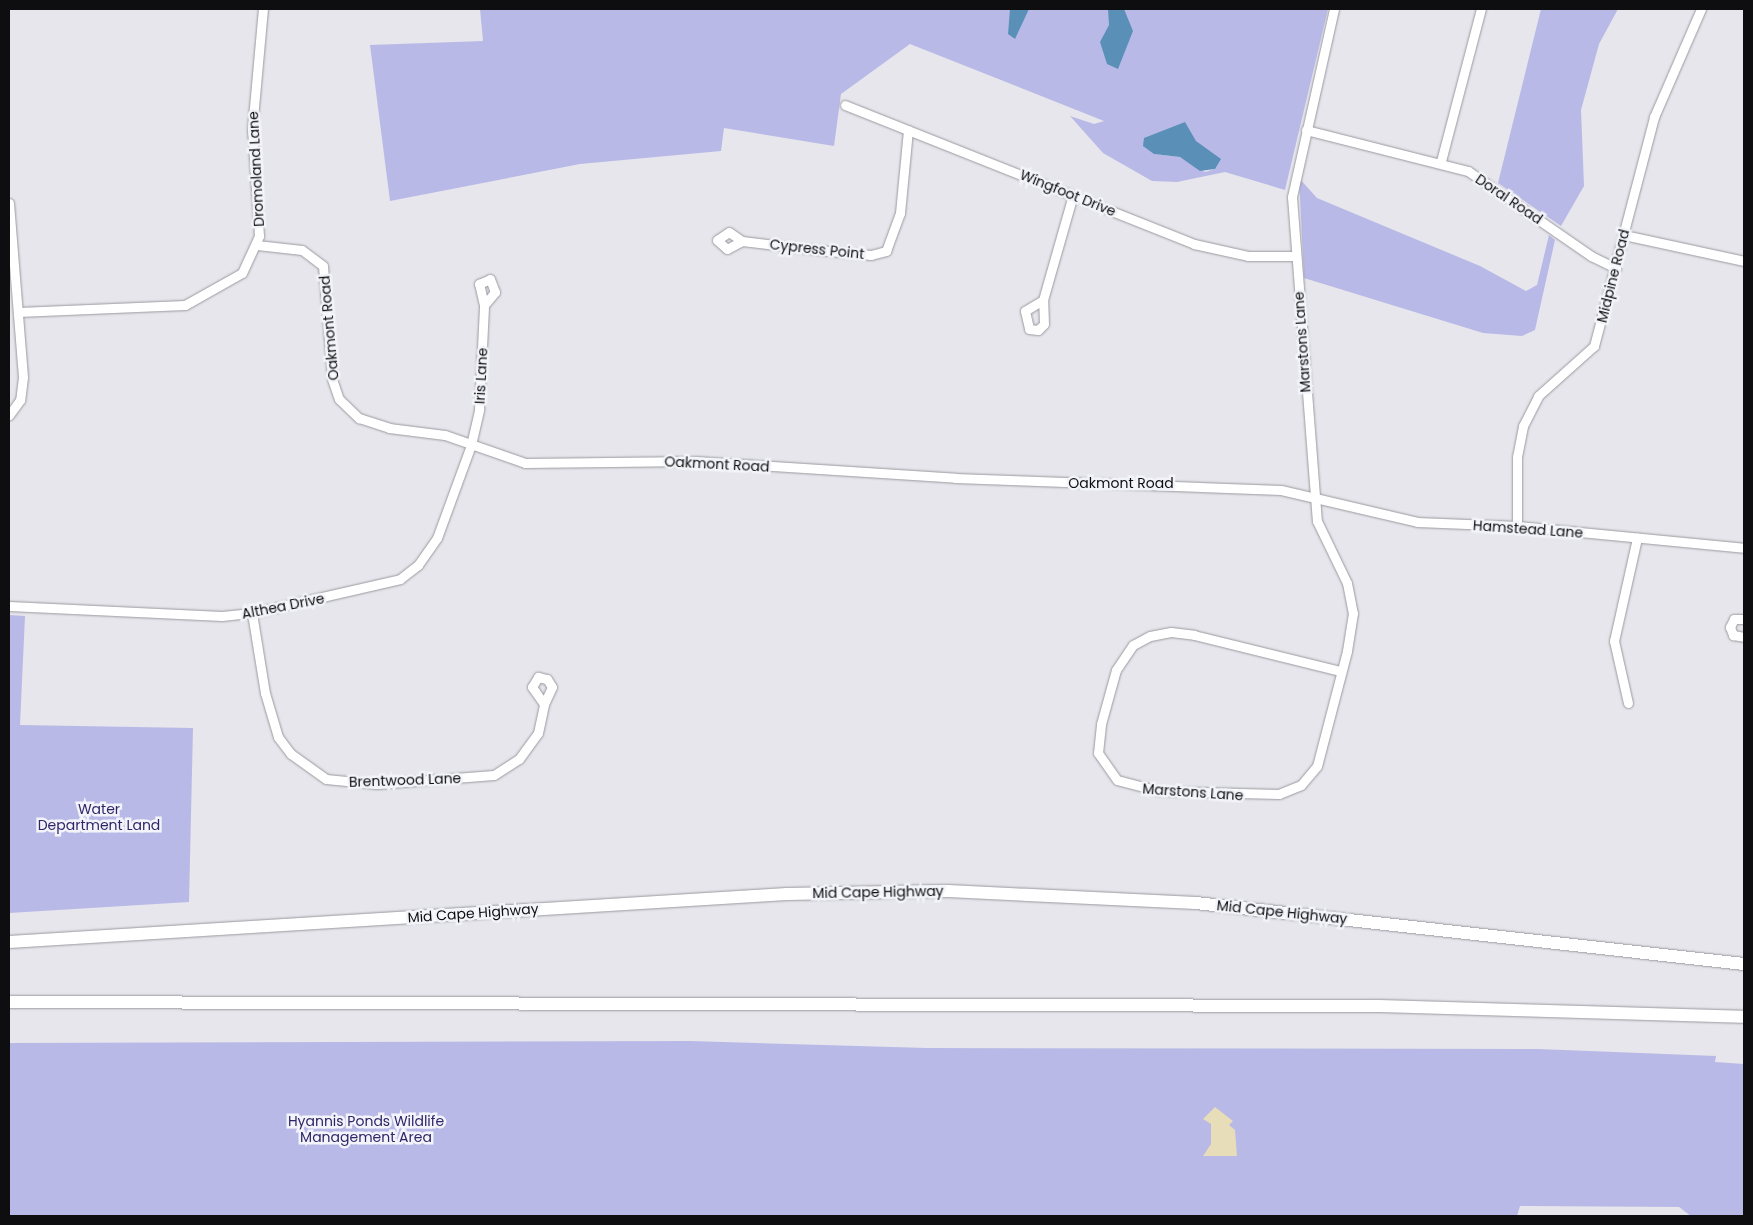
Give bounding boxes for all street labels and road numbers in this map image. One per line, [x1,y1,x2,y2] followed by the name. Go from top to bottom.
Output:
[245,111,267,227] street label: Dromoland Lane
[1018,166,1118,220] street label: Wingfoot Drive
[1472,170,1546,228] street label: Doral Road
[1593,228,1633,324] street label: Midpine Road
[769,236,865,262] street label: Cypress Point
[316,275,342,381] street label: Oakmont Road
[1290,291,1314,393] street label: Marstons Lane
[471,347,491,405] street label: Iris Lane
[664,453,770,475] street label: Oakmont Road
[1068,475,1174,491] street label: Oakmont Road
[1472,517,1584,541] street label: Hamstead Lane
[240,590,326,622] street label: Althea Drive
[349,770,461,790] street label: Brentwood Lane
[1142,780,1244,804] street label: Marstons Lane
[812,882,944,902] street label: Mid Cape Highway
[1216,897,1348,927] street label: Mid Cape Highway
[407,900,539,926] street label: Mid Cape Highway

